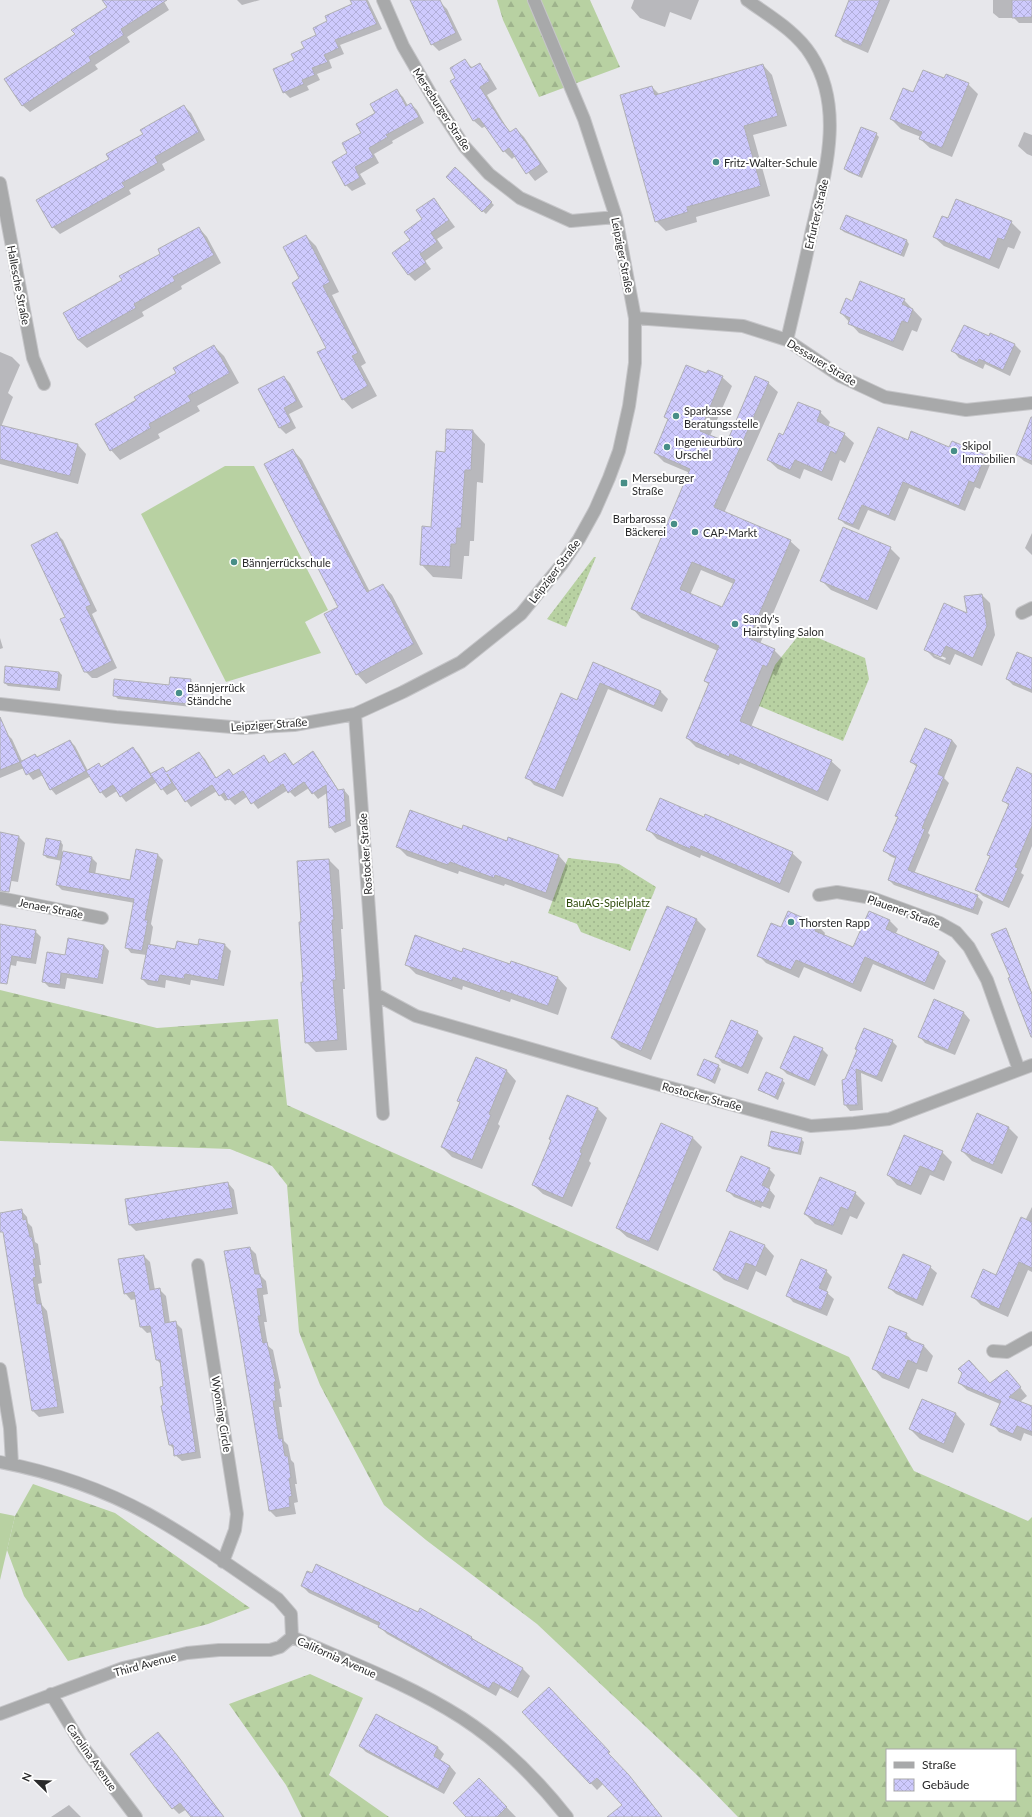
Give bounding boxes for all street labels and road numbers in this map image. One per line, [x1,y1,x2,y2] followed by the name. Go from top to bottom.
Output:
[410,65,474,153] street label: Merseburger Straße
[802,177,830,250] street label: Erfurter Straße
[609,216,637,294] street label: Leipziger Straße
[5,244,33,326] street label: Hallesche Straße
[785,336,859,388] street label: Dessauer Straße
[526,536,582,606] street label: Leipziger Straße
[230,715,308,733] street label: Leipziger Straße
[356,813,374,895] street label: Rostocker Straße
[866,892,942,930] street label: Plauener Straße
[18,895,85,921] street label: Jenaer Straße
[661,1079,743,1113] street label: Rostocker Straße
[210,1375,234,1453] street label: Wyoming Circle
[295,1634,379,1680] street label: California Avenue
[112,1649,178,1679] street label: Third Avenue
[64,1721,120,1793] street label: Carolina Avenue

